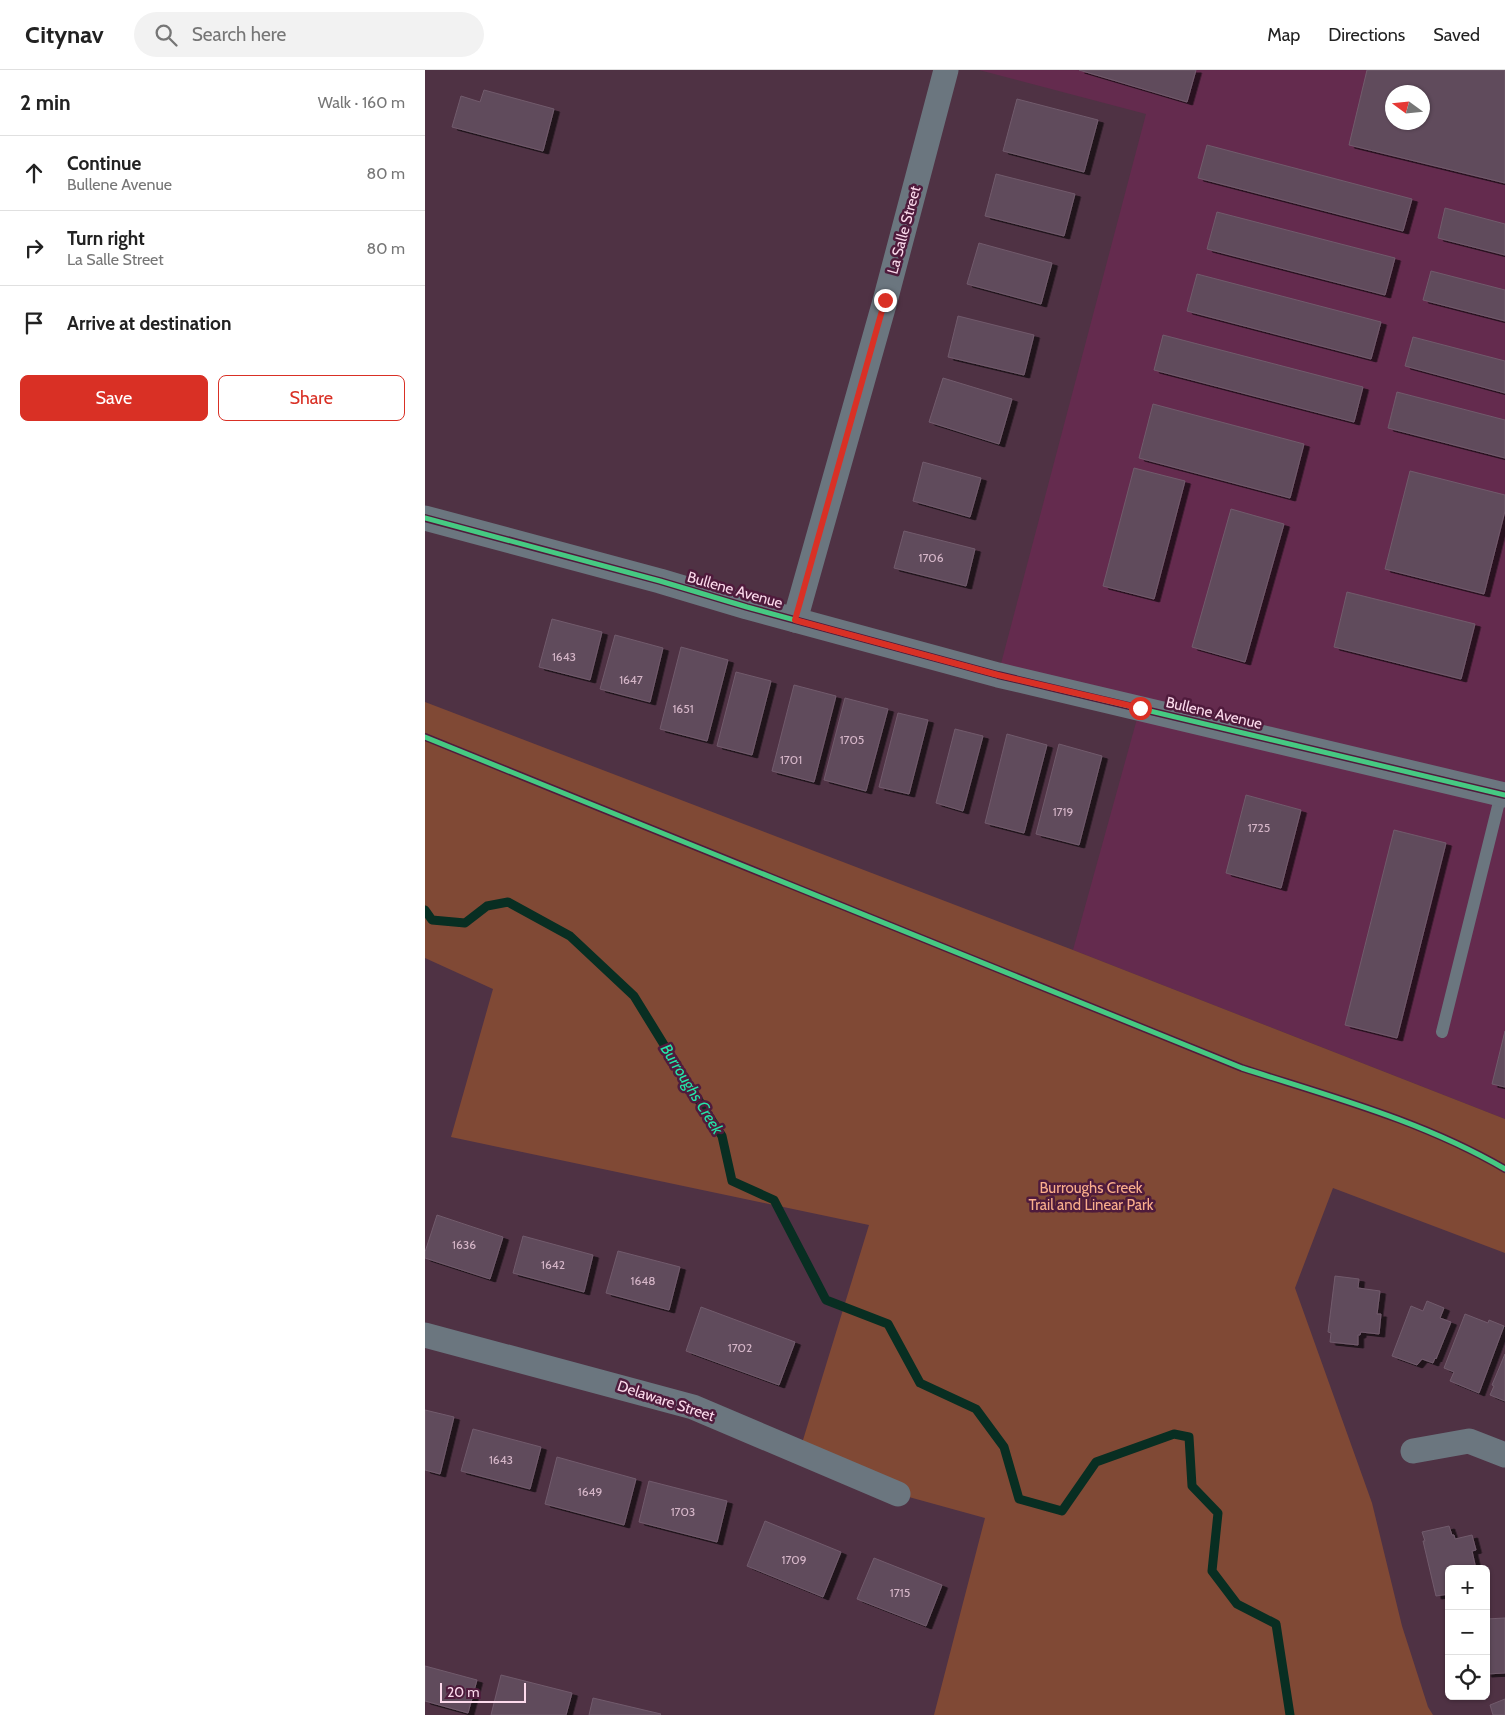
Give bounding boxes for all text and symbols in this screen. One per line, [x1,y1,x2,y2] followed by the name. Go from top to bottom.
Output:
[134,12,484,57] search box
[25,20,104,49] text: Citynav
[152,21,180,49] icon: search
[192,23,286,46] text: Search here
[1267,24,1300,46] text: Map
[1328,24,1405,46] text: Directions
[1433,24,1480,46] text: Saved
[1385,85,1430,130] north arrow
[20,90,71,115] text: 2 min
[318,93,405,112] text: Walk · 160 m
[67,152,141,175] text: Continue
[20,159,48,187] icon: ahead
[367,164,405,183] text: 80 m
[67,175,172,194] text: Bullene Avenue
[884,184,924,276] street label: La Salle Street
[67,227,145,250] text: Turn right
[20,234,48,262] icon: right
[367,239,405,258] text: 80 m
[67,250,164,269] text: La Salle Street
[874,289,897,312] route end
[20,309,48,337] icon: arrive
[67,312,231,335] text: Arrive at destination
[20,375,208,421] button: Save
[218,375,405,421] button: Share
[918,550,944,565] house number: 1706
[685,568,785,612] street label: Bullene Avenue
[552,649,576,664] house number: 1643
[619,672,643,687] house number: 1647
[1164,693,1264,733] street label: Bullene Avenue
[1129,697,1152,720] route start
[672,701,694,716] house number: 1651
[840,732,864,747] house number: 1705
[780,752,802,767] house number: 1701
[1053,804,1074,819] house number: 1719
[1248,820,1270,835] house number: 1725
[657,1040,728,1139] water label: Burroughs Creek
[1029,1179,1154,1214] park label: Burroughs Creek Trail and Linear Park
[452,1237,476,1252] house number: 1636
[541,1257,565,1272] house number: 1642
[631,1273,655,1288] house number: 1648
[728,1340,752,1355] house number: 1702
[615,1377,717,1425] street label: Delaware Street
[489,1452,513,1467] house number: 1643
[578,1484,602,1499] house number: 1649
[671,1504,695,1519] house number: 1703
[781,1552,807,1567] house number: 1709
[1445,1565,1490,1700] map controls
[1445,1565,1490,1610] button: +
[890,1585,910,1600] house number: 1715
[1445,1610,1490,1655] button: −
[1445,1655,1490,1700] button: locate
[440,1680,526,1703] scale bar
[447,1683,480,1701] text: 20 m

